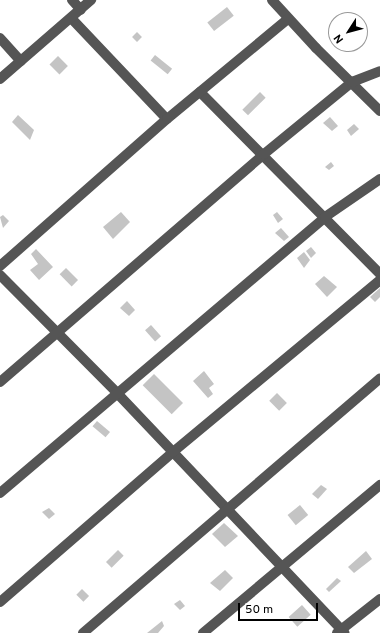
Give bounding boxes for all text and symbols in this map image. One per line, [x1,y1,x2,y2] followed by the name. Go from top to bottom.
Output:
[328,12,368,52] north arrow
[331,31,347,46] text: N
[240,595,320,621] scale bar
[245,602,273,618] text: 50 m

